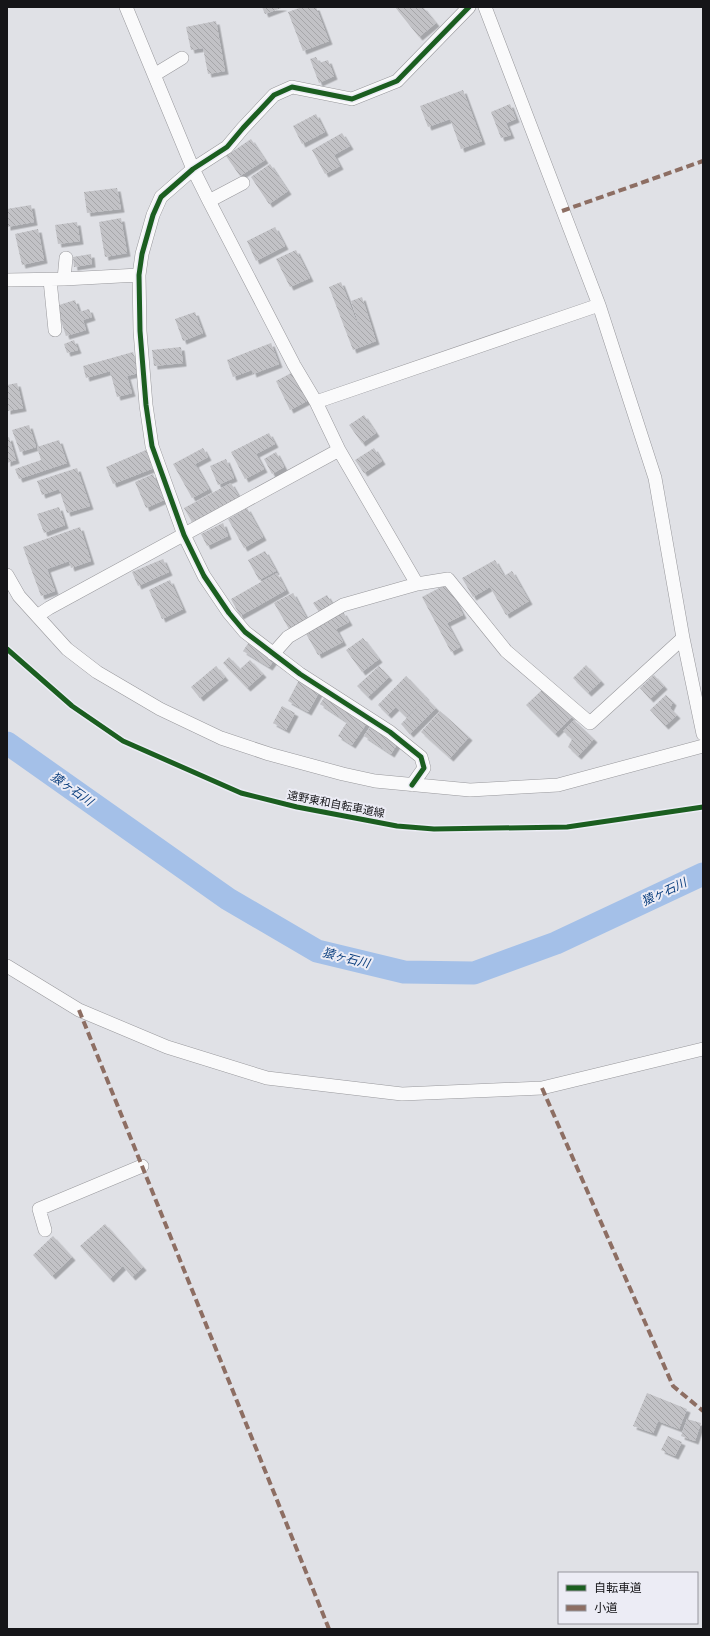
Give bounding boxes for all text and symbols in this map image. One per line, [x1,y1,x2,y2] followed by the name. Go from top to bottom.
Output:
[48,769,97,810] water label: 猿ヶ石川
[286,789,386,820] street label: 遠野東和自転車道線
[639,875,691,908] water label: 猿ヶ石川
[321,945,373,971] water label: 猿ヶ石川
[558,1572,698,1624] legend
[594,1581,642,1595] text: 自転車道
[594,1601,618,1615] text: 小道

